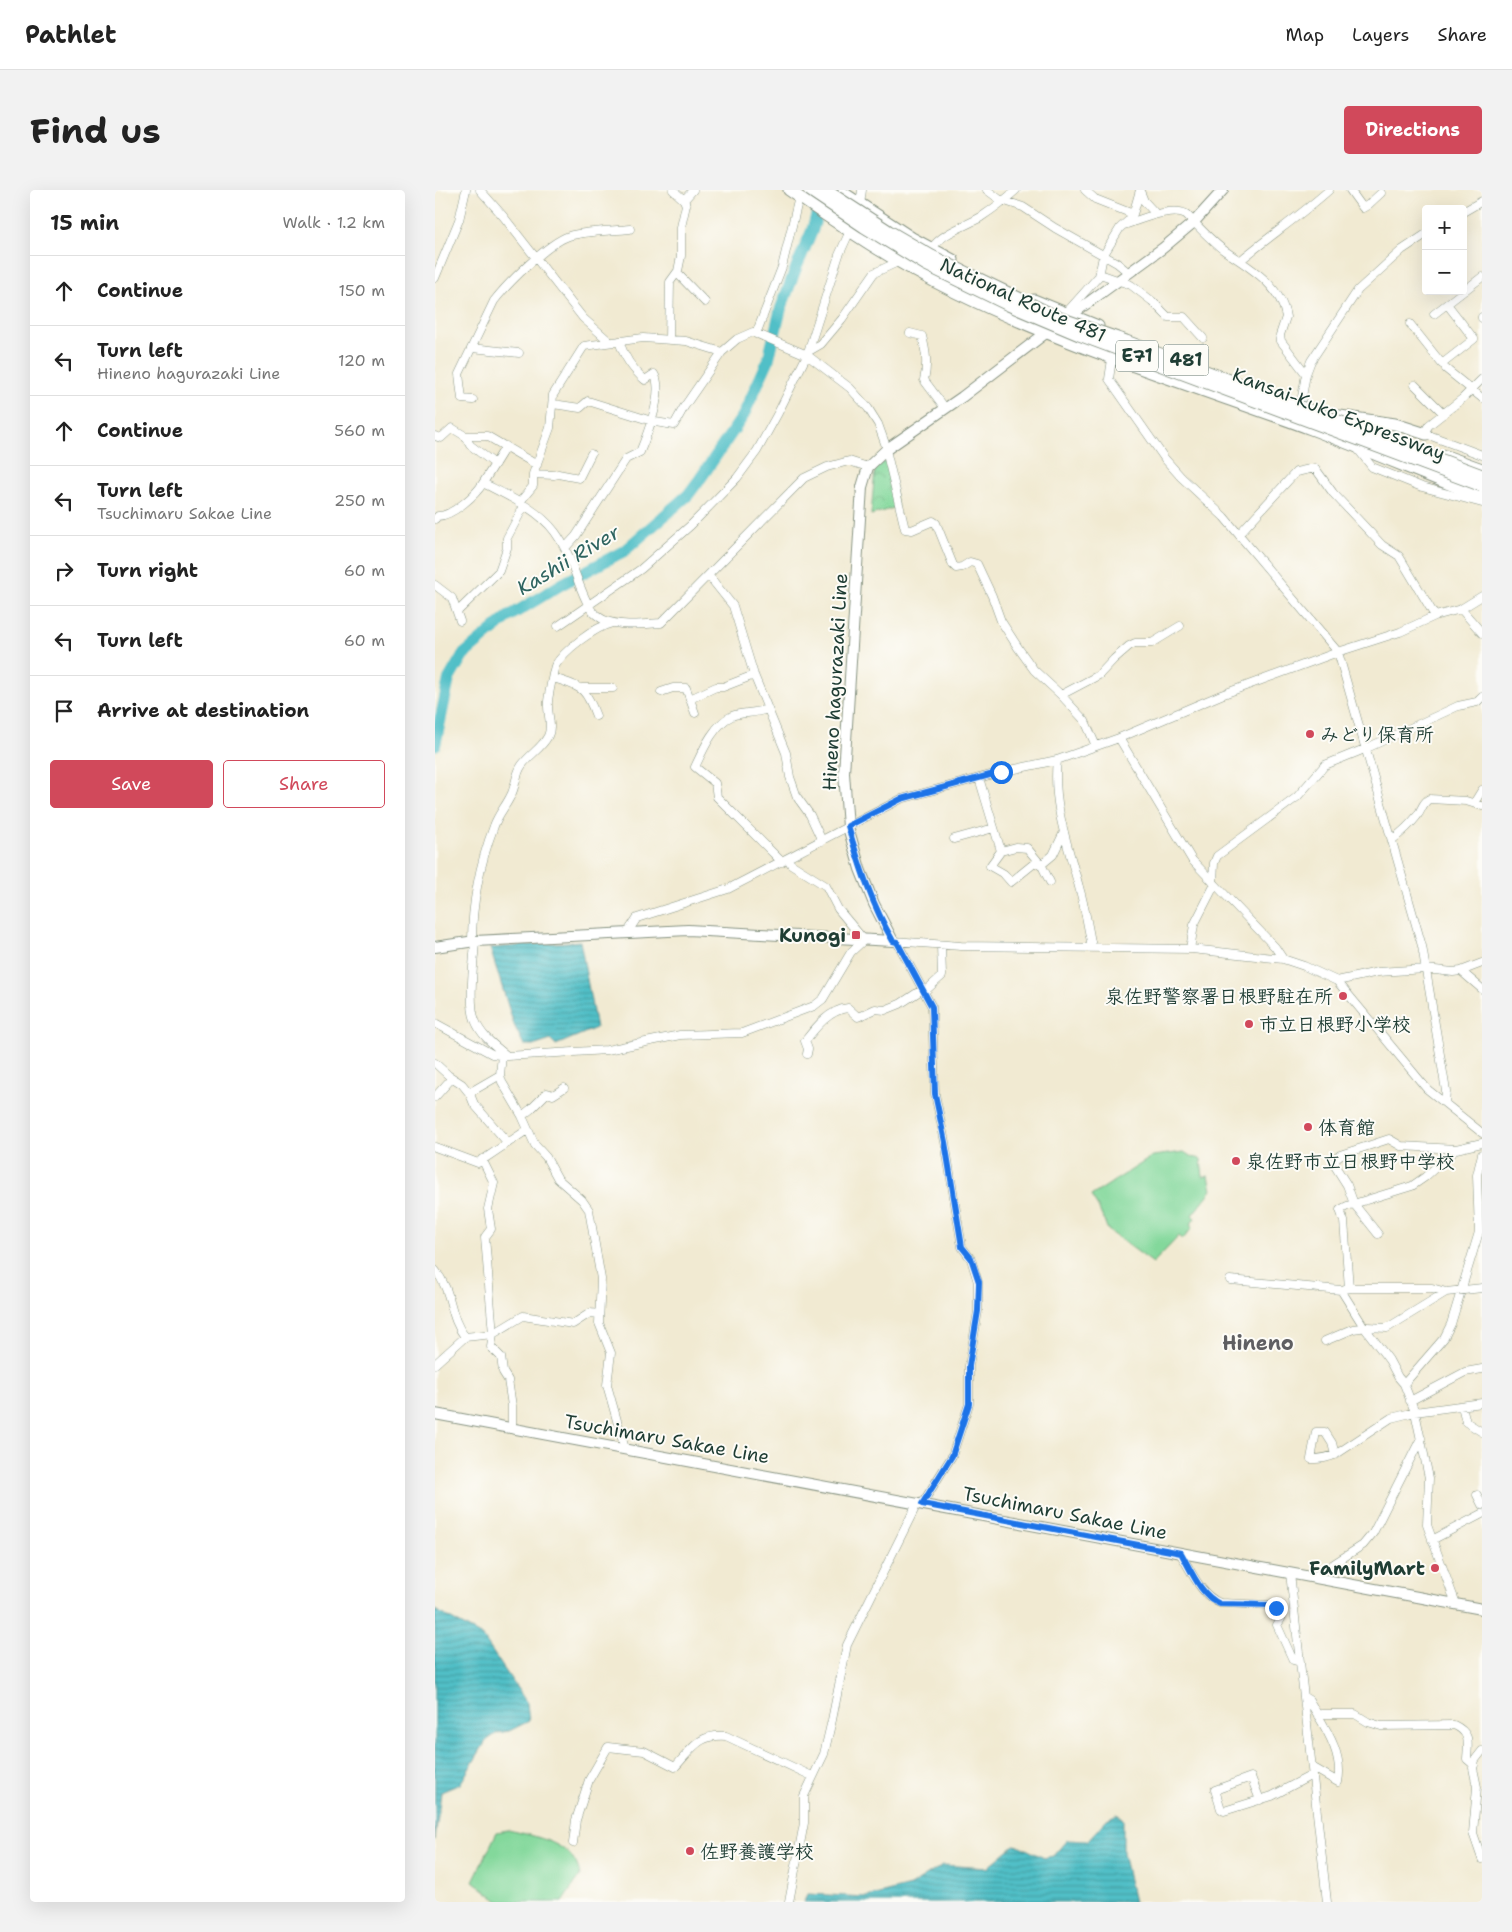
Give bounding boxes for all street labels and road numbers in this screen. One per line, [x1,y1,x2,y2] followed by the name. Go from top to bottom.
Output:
[936,252,1110,348] street label: National Route 481
[1116,340,1158,372] road number: E71
[1163,344,1209,376] road number: 481
[1229,362,1449,466] street label: Kansai-Kuko Expressway
[817,573,853,791] street label: Hineno hagurazaki Line
[562,1409,772,1469] street label: Tsuchimaru Sakae Line
[961,1481,1169,1545] street label: Tsuchimaru Sakae Line

